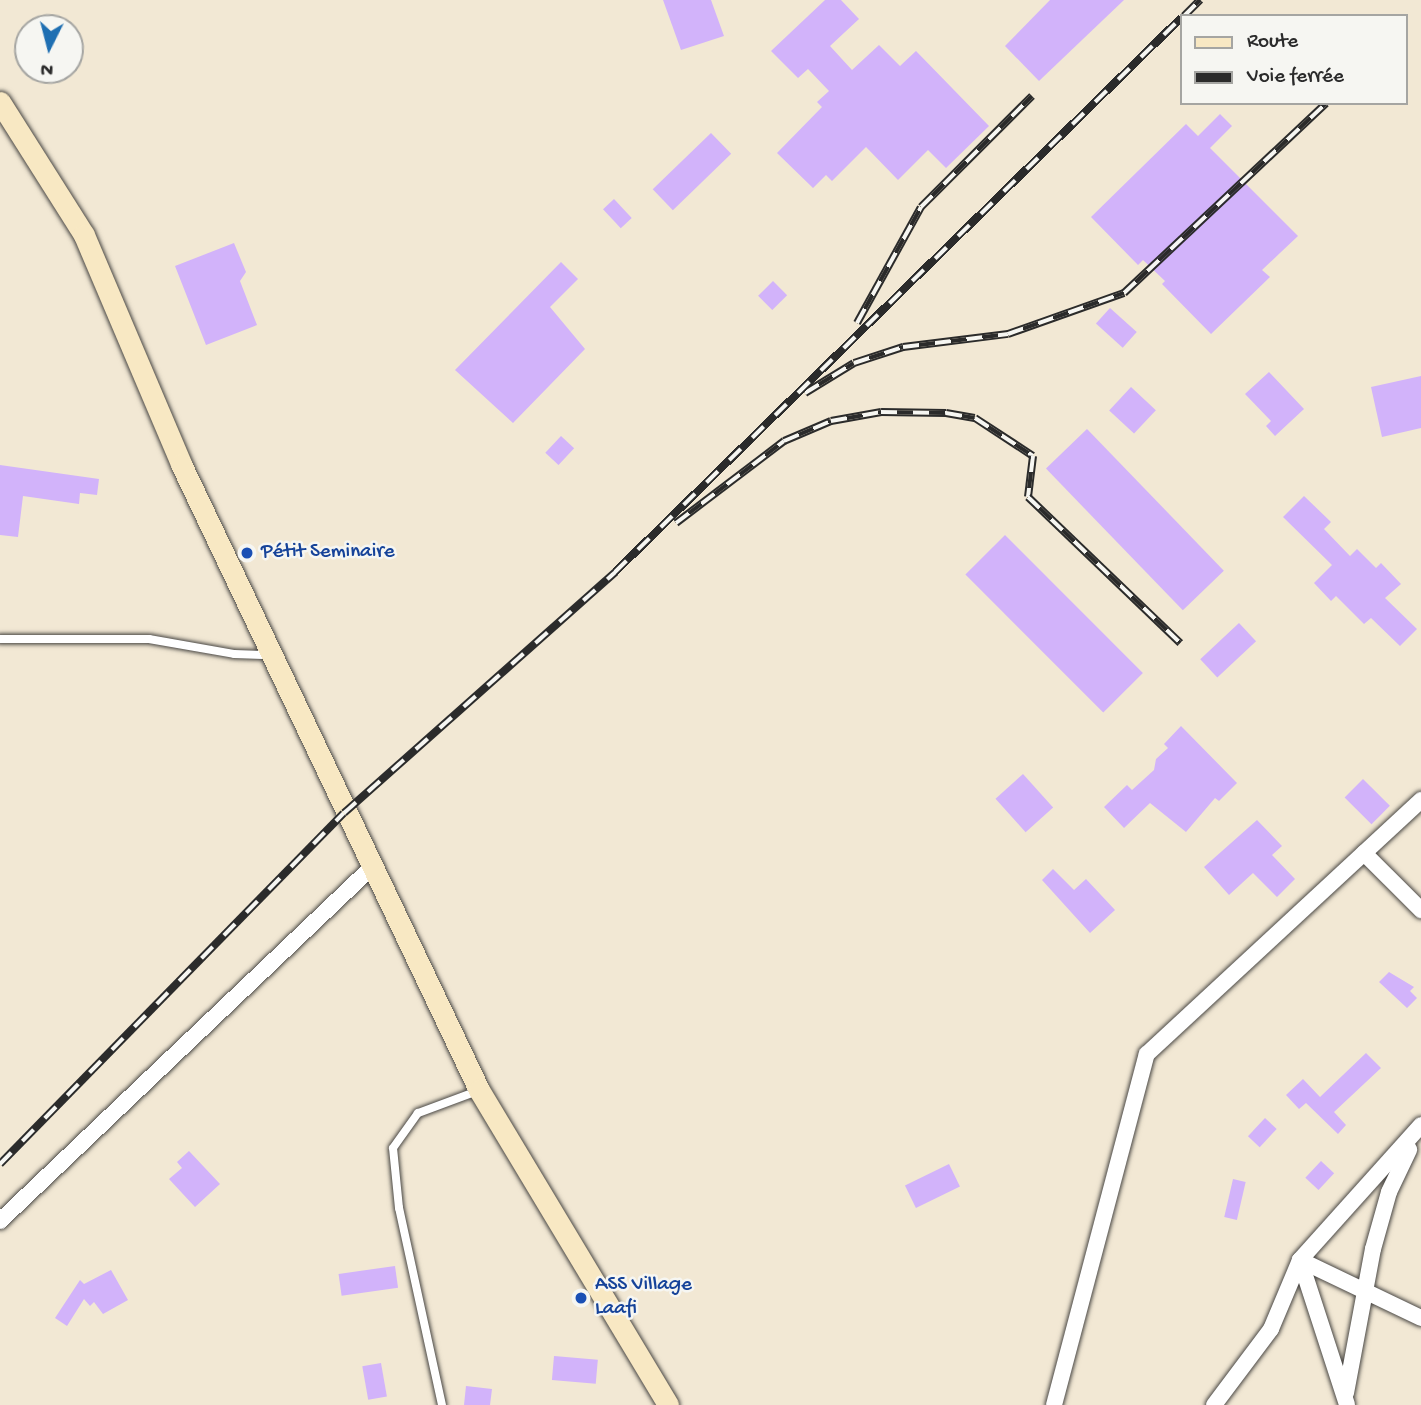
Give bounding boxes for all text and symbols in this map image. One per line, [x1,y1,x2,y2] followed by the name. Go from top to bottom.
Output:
[14,14,84,84] north arrow
[1180,14,1407,105] legend
[1247,30,1298,55] text: Route
[40,56,54,80] text: N
[1247,65,1344,90] text: Voie ferrée
[261,540,395,566] place label: Pétit Seminaire
[239,545,255,561] marker: Pétit Seminaire
[595,1273,692,1323] place label: ASS Village Laafi
[573,1290,589,1306] marker: ASS Village Laafi

